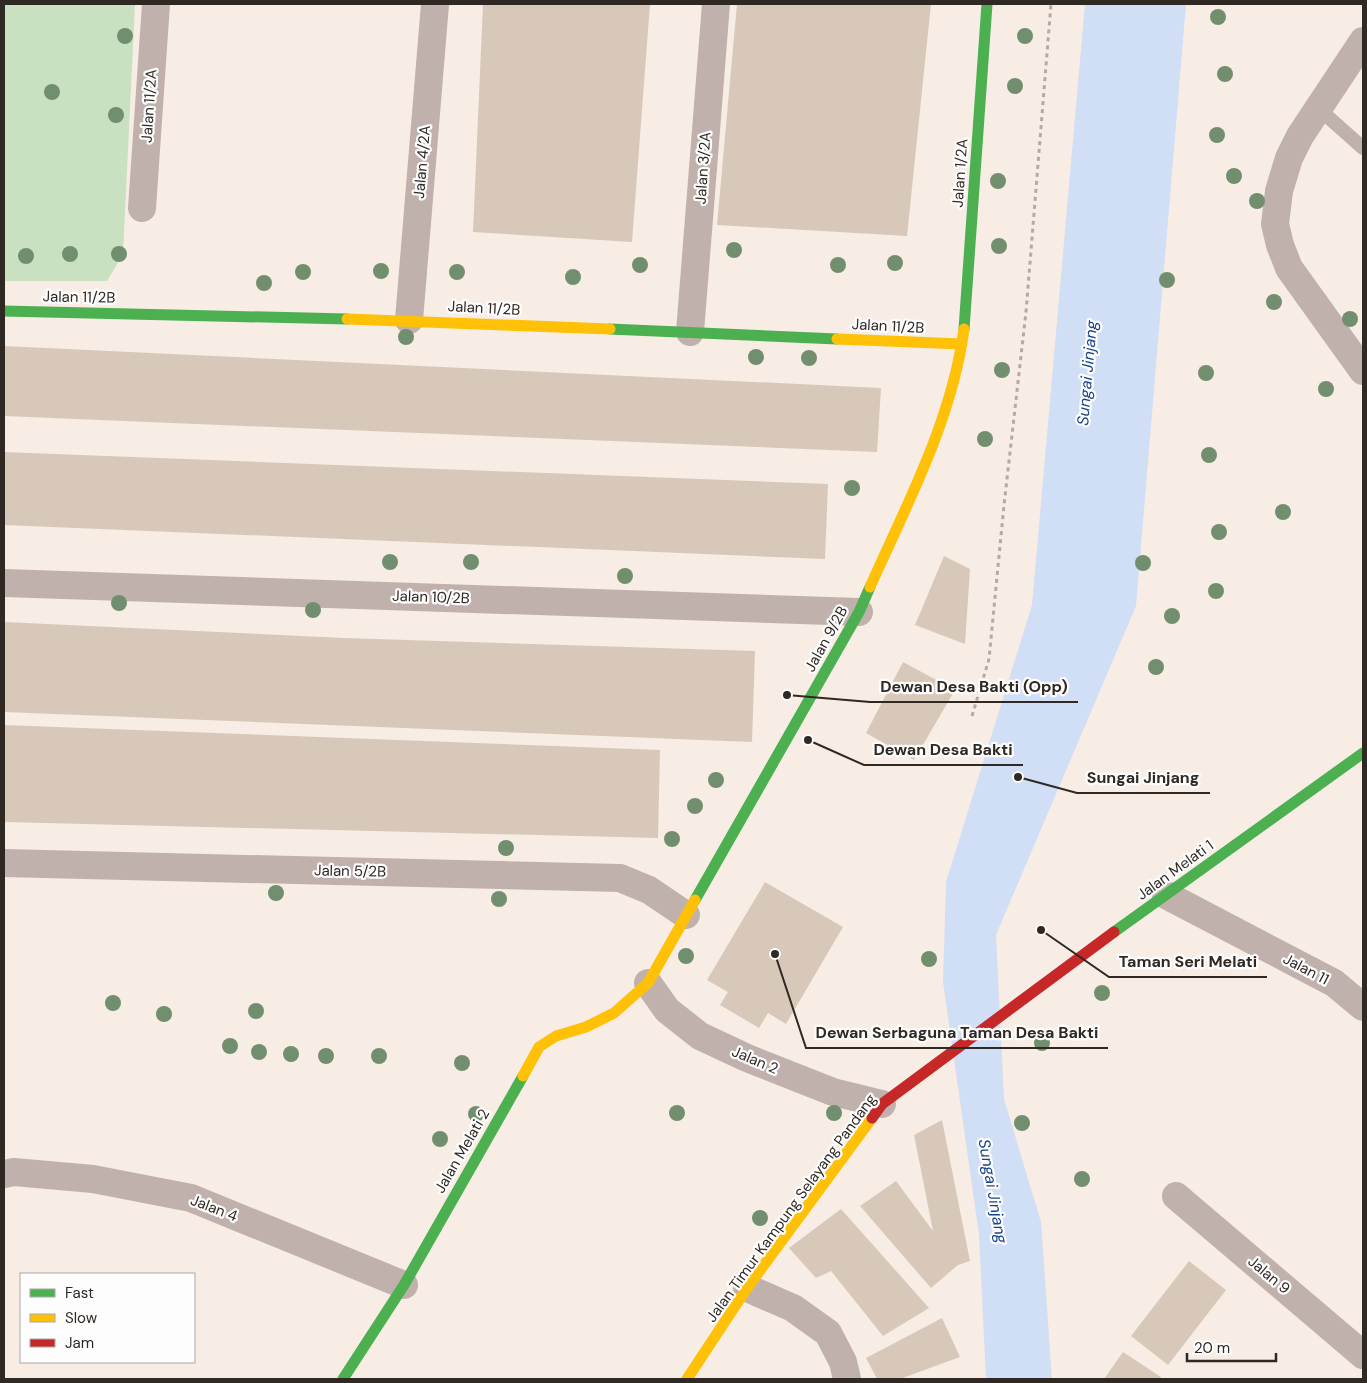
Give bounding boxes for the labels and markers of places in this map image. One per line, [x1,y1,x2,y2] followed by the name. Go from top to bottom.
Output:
[870,671,1078,702] callout: Dewan Desa Bakti (Opp)
[864,734,1023,765] callout: Dewan Desa Bakti
[1077,762,1210,793] callout: Sungai Jinjang
[1109,946,1267,977] callout: Taman Seri Melati
[806,1017,1108,1048] callout: Dewan Serbaguna Taman Desa Bakti

